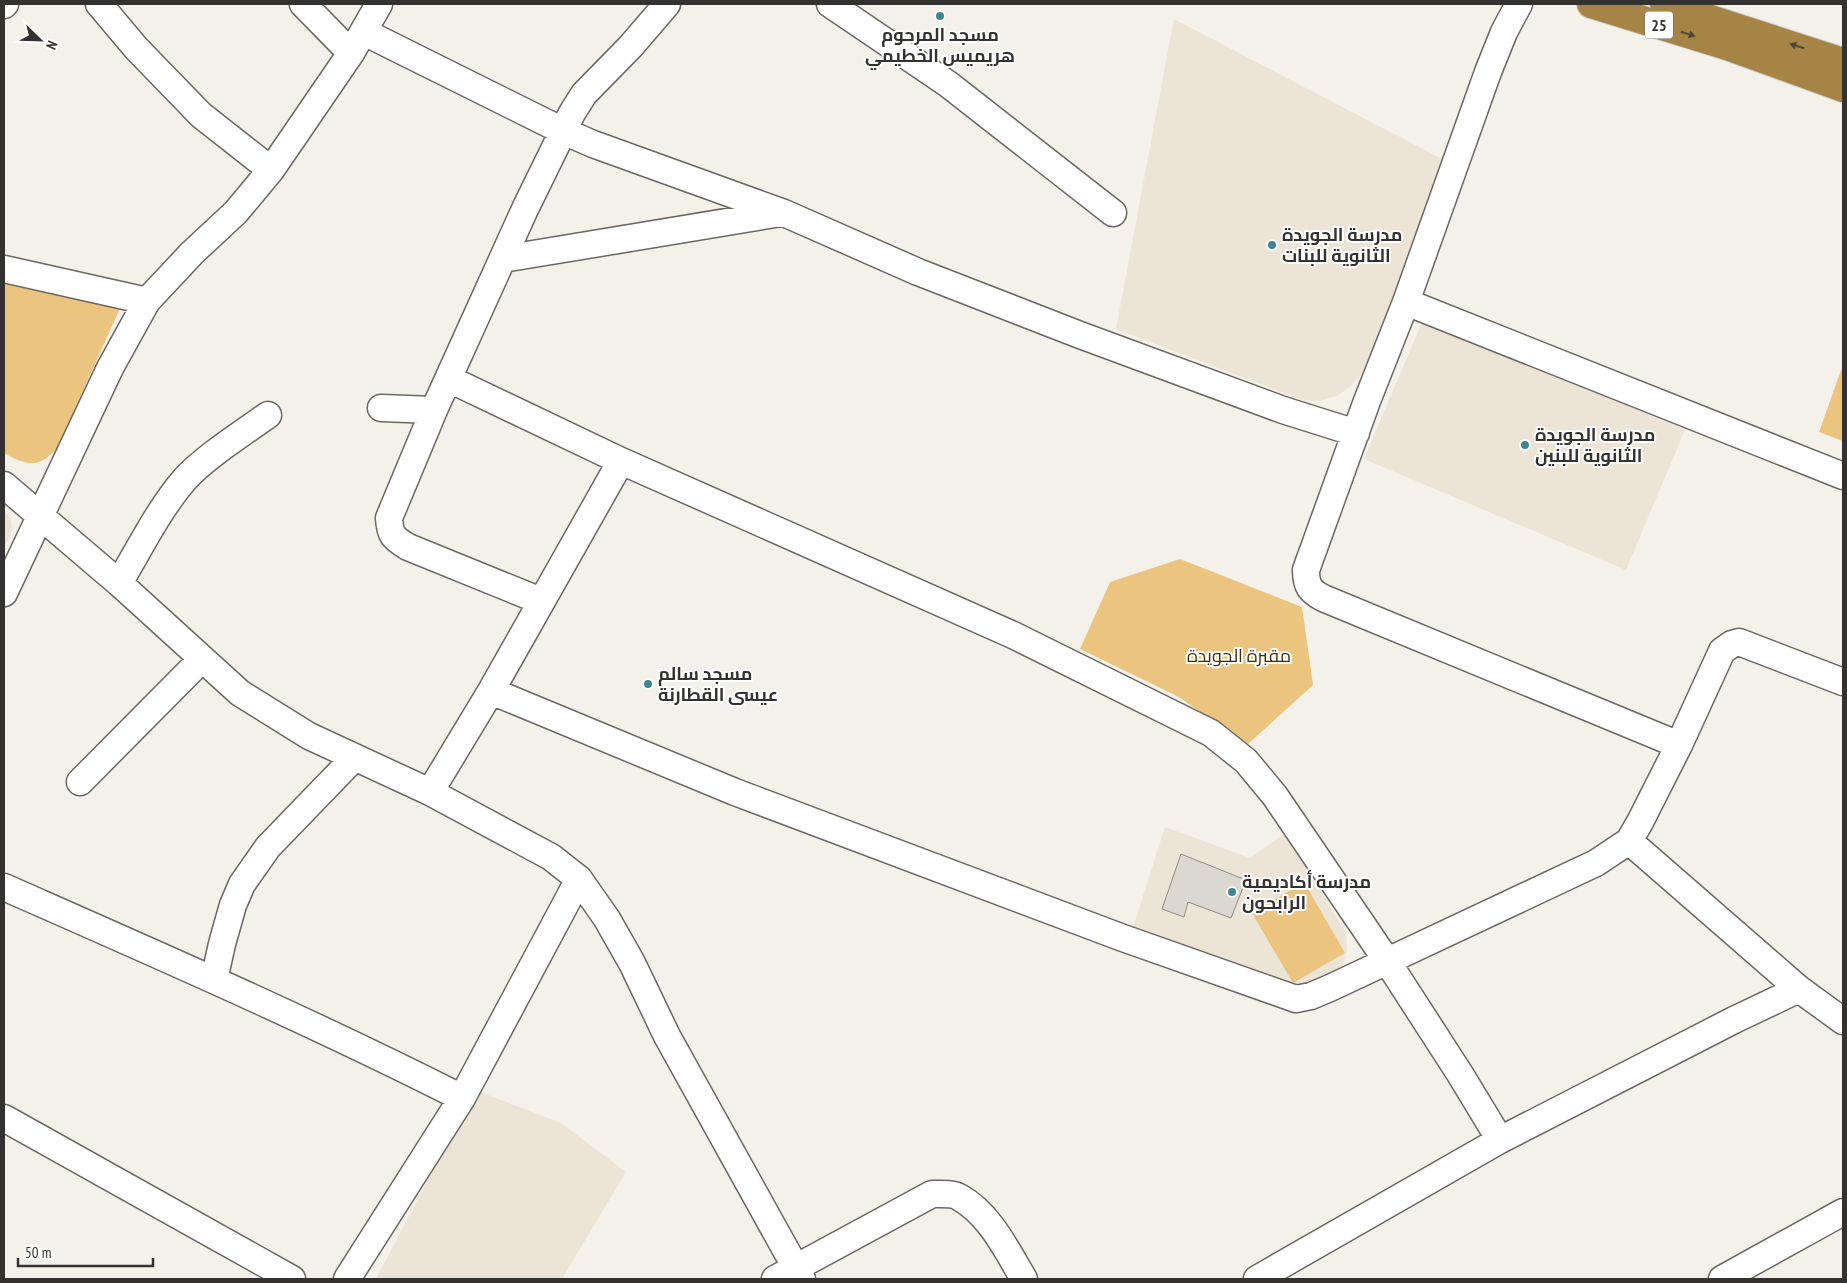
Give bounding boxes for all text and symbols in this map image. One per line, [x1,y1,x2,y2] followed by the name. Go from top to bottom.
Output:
[934,10,946,22] marker: مسجد المرحوم هريميس الخطيمي
[1645,12,1673,38] road number: 25
[15,15,65,65] north arrow
[865,23,1015,71] place label: مسجد المرحوم هريميس الخطيمي
[1680,31,1695,38] one-way arrow
[42,38,62,52] text: N
[1789,42,1804,50] one-way arrow
[1282,223,1402,267] place label: مدرسة الجويدة الثانوية للبنات
[1266,239,1278,251] marker: مدرسة الجويدة الثانوية للبنات
[1535,423,1655,467] place label: مدرسة الجويدة الثانوية للبنين
[1519,439,1531,451] marker: مدرسة الجويدة الثانوية للبنين
[1187,644,1291,667] park label: مقبرة الجويدة
[658,662,778,706] place label: مسجد سالم عيسى القطارنة
[642,678,654,690] marker: مسجد سالم عيسى القطارنة
[1242,869,1371,914] place label: مدرسة أكاديمية الرابحون
[1226,886,1238,898] marker: مدرسة أكاديمية الرابحون
[18,1236,152,1268] scale bar
[25,1243,51,1262] text: 50 m

